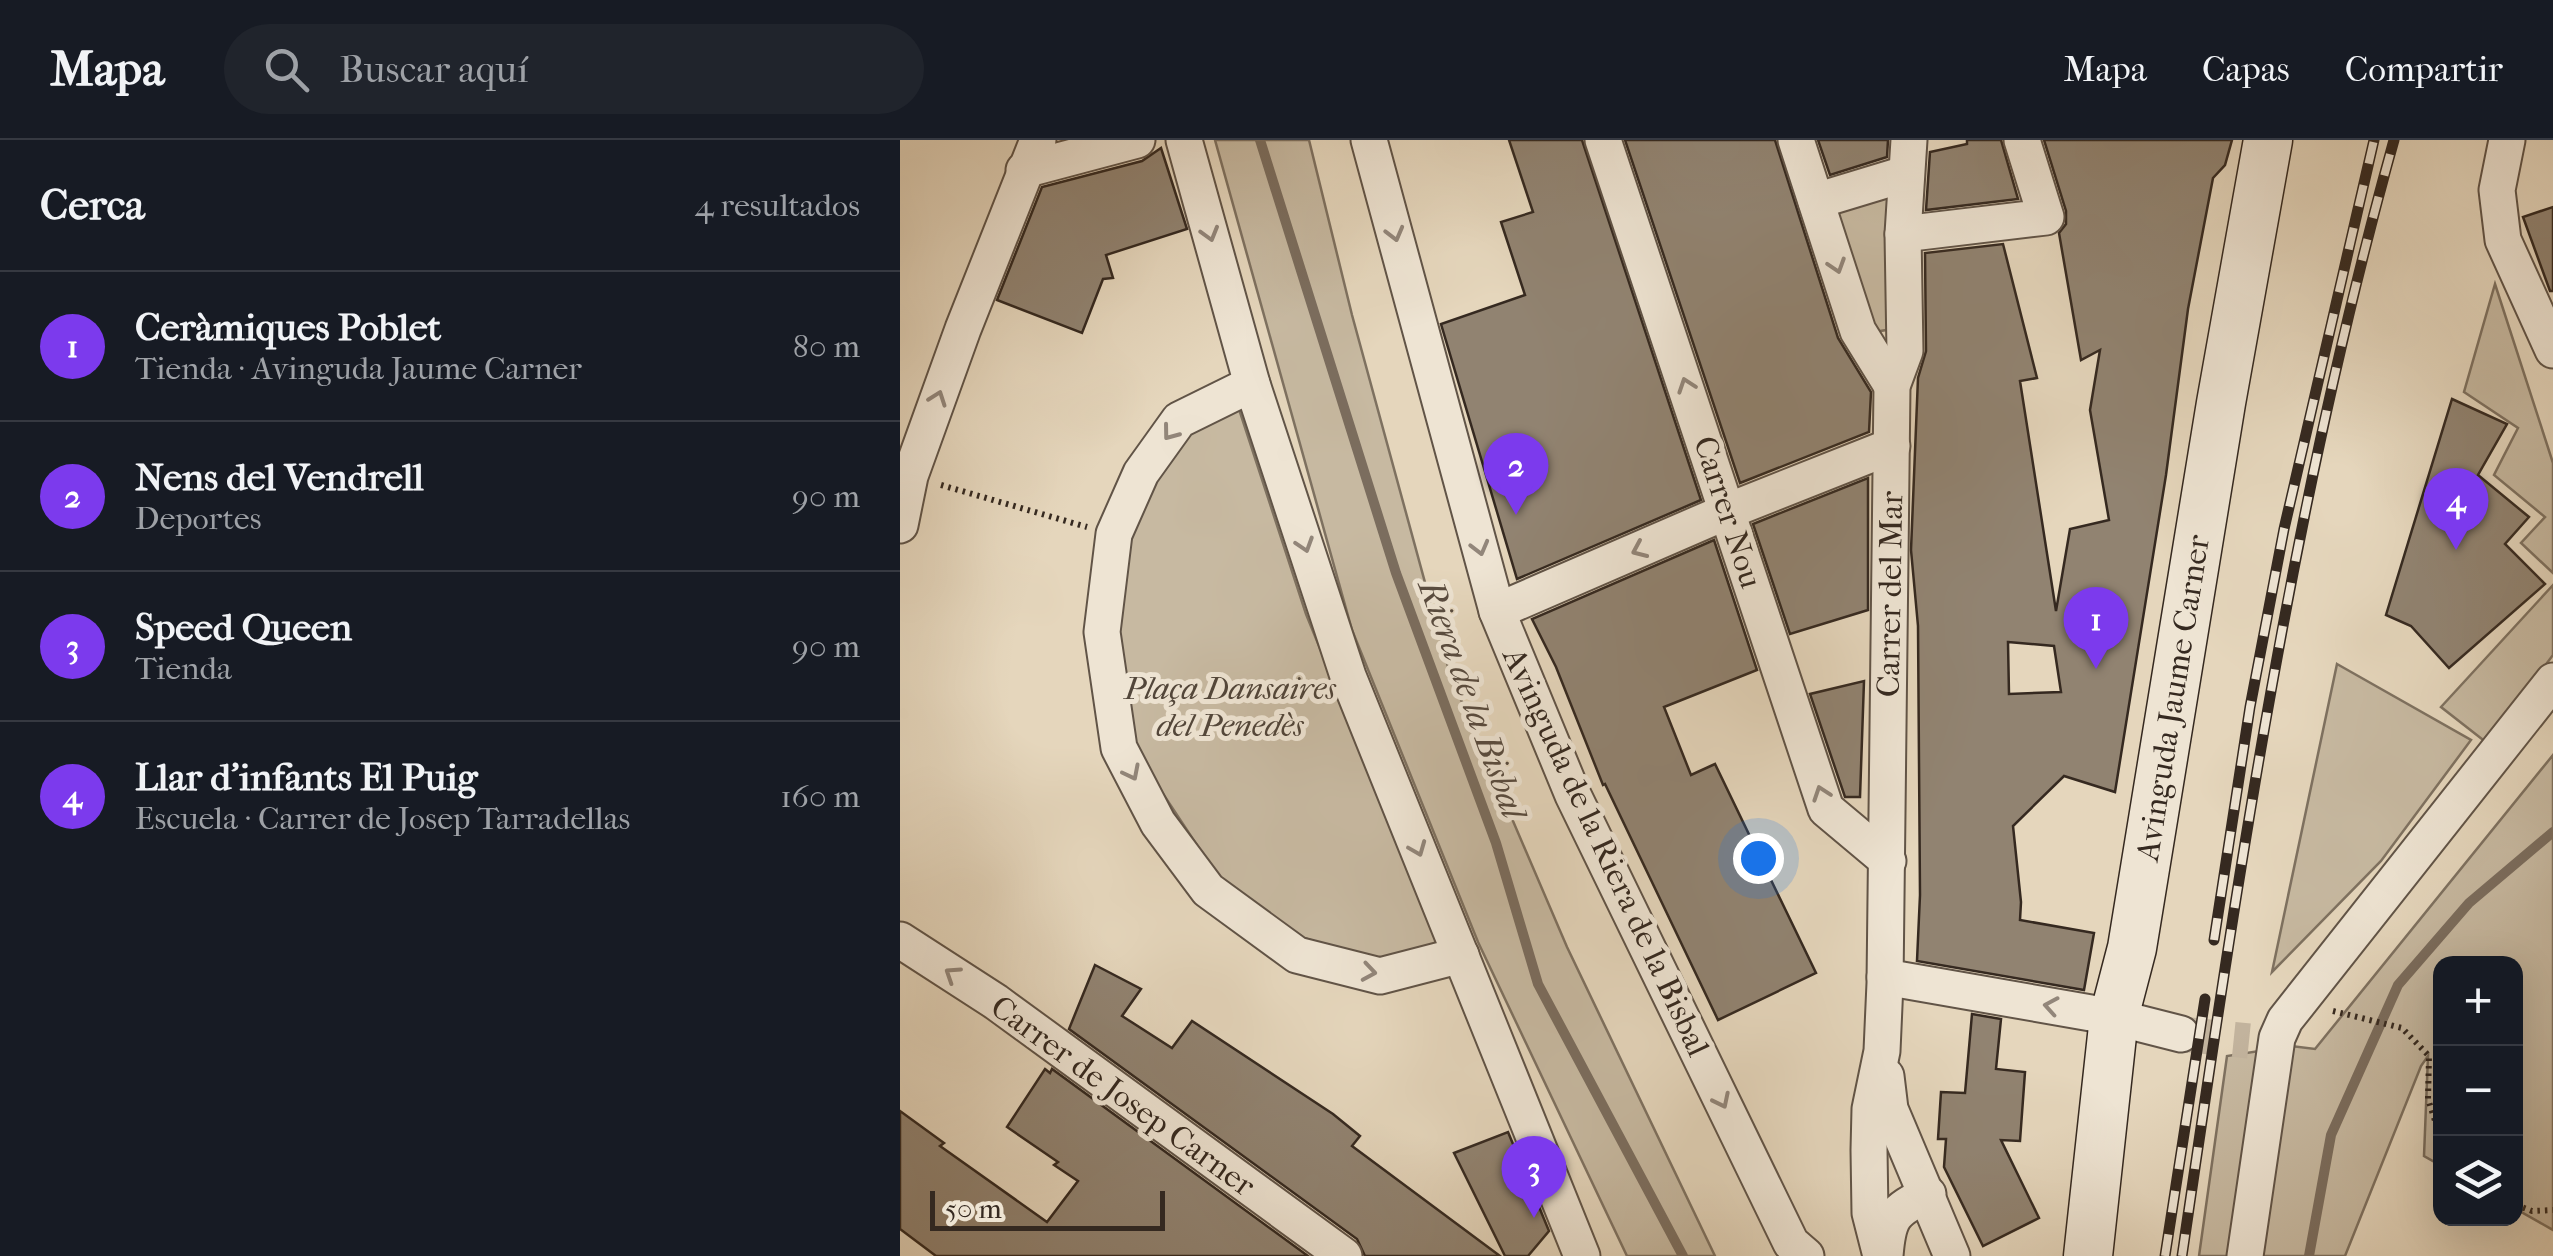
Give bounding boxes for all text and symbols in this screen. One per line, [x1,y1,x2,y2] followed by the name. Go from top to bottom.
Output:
[224,24,924,114] search box
[50,41,164,97] text: Mapa
[259,42,314,97] icon: search
[339,47,528,92] text: Buscar aquí
[2064,49,2147,90] text: Mapa
[2202,49,2290,90] text: Capas
[2345,49,2503,90] text: Compartir
[40,181,145,230] text: Cerca
[695,187,860,224] text: 4 resultados
[1199,225,1220,242] one-way arrow
[1383,225,1404,242] one-way arrow
[1826,257,1846,274] one-way arrow
[135,305,441,350] text: Ceràmiques Poblet
[67,328,78,365] text: 1
[793,328,860,365] text: 80 m
[135,350,582,387] text: Tienda · Avinguda Jaume Carner
[1677,377,1697,394] one-way arrow
[926,391,947,408] one-way arrow
[1164,422,1181,440] one-way arrow
[1686,431,1770,593] street label: Carrer Nou
[1484,432,1548,515] pin: 2
[135,455,424,500] text: Nens del Vendrell
[2424,468,2488,550] pin: 4
[64,478,81,515] text: 2
[792,478,860,515] text: 90 m
[1870,490,1910,697] street label: Carrer del Mar
[135,500,261,537] text: Deportes
[2129,532,2217,866] street label: Avinguda Jaume Carner
[1294,535,1314,552] one-way arrow
[1631,538,1649,558] one-way arrow
[1468,539,1489,556] one-way arrow
[1409,572,1535,827] water label: Riera de la Bisbal
[2064,586,2128,669] pin: 1
[135,605,352,650] text: Speed Queen
[66,628,79,665] text: 3
[792,628,860,665] text: 90 m
[1494,640,1717,1062] street label: Avinguda de la Riera de la Bisbal
[135,650,232,687] text: Tienda
[1122,670,1337,744] park label: Plaça Dansaires del Penedès
[135,755,478,800] text: Llar d'infants El Puig
[1120,763,1139,781] one-way arrow
[63,778,82,815] text: 4
[780,778,860,815] text: 160 m
[1812,785,1832,802] one-way arrow
[135,800,630,837] text: Escuela · Carrer de Josep Tarradellas
[1733,833,1784,884] your location
[1407,840,1427,857] one-way arrow
[2433,956,2523,1226] map controls
[2433,956,2523,1046] button: +
[1361,960,1378,982] one-way arrow
[945,968,963,987] one-way arrow
[984,988,1262,1204] street label: Carrer de Josep Carner
[2043,996,2059,1017] one-way arrow
[2433,1046,2523,1136] button: −
[1710,1091,1730,1109] one-way arrow
[1502,1136,1566,1218] pin: 3
[2433,1136,2523,1226] button: layers
[930,1186,1165,1230] scale bar
[945,1192,1002,1225] text: 50 m

